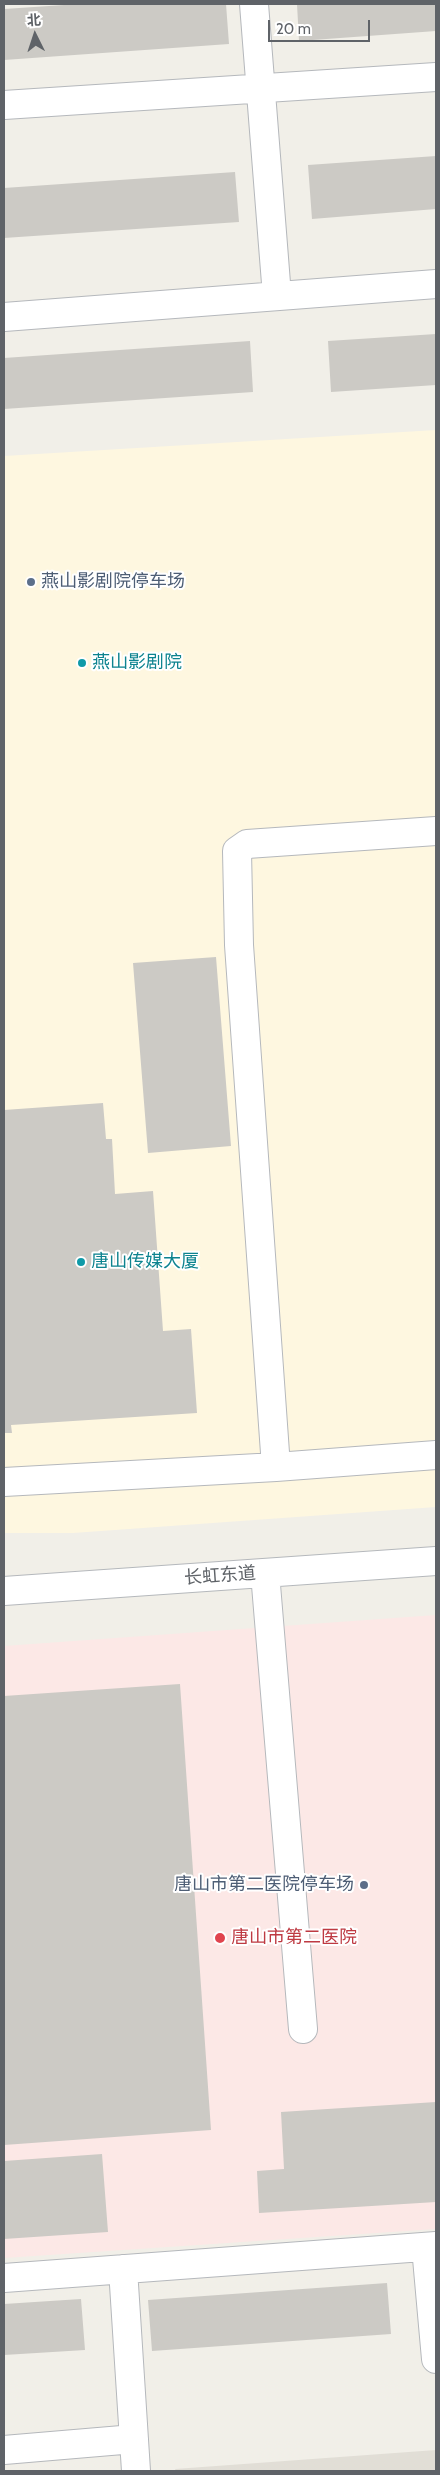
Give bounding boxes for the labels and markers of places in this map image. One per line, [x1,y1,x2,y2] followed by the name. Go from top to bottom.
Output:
[41,571,185,593] place label: 燕山影剧院停车场
[25,576,37,588] marker: 燕山影剧院停车场
[92,652,182,674] place label: 燕山影剧院
[76,657,88,669] marker: 燕山影剧院
[91,1251,199,1273] place label: 唐山传媒大厦
[75,1256,87,1268] marker: 唐山传媒大厦
[174,1874,354,1896] place label: 唐山市第二医院停车场
[358,1879,370,1891] marker: 唐山市第二医院停车场
[231,1927,357,1949] place label: 唐山市第二医院
[213,1931,227,1945] marker: 唐山市第二医院

